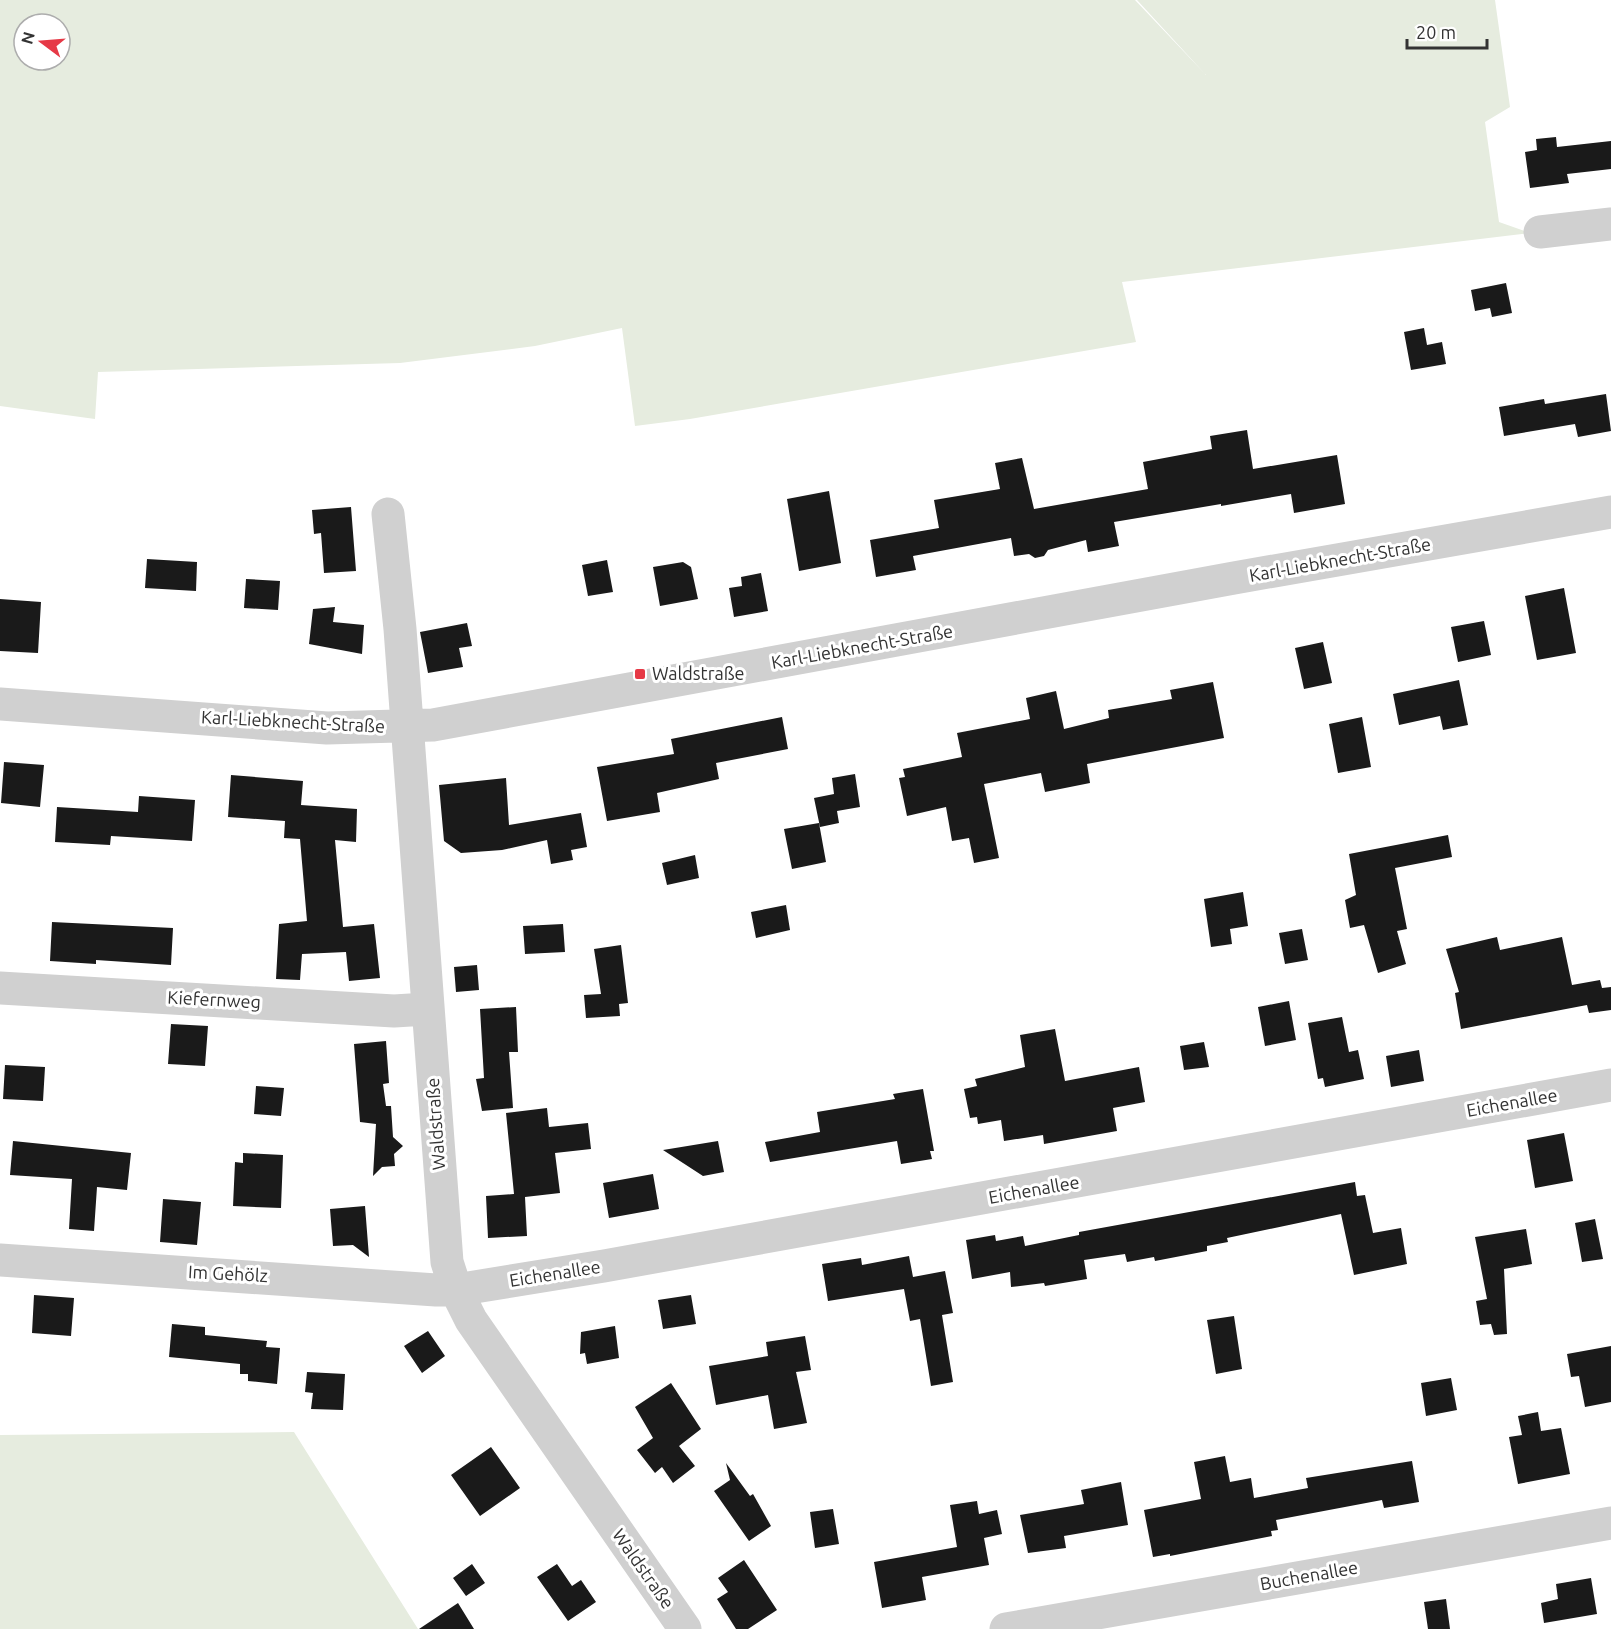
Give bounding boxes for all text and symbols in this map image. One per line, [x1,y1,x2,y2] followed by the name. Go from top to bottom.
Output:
[12,12,72,72] north arrow
[1407,12,1486,50] scale bar
[1416,22,1456,42] text: 20 m
[17,30,38,46] text: N
[1247,533,1432,585] street label: Karl-Liebknecht-Straße
[769,620,954,672] street label: Karl-Liebknecht-Straße
[652,663,745,683] place label: Waldstraße
[633,667,647,681] marker: Waldstraße
[201,706,385,736] street label: Karl-Liebknecht-Straße
[167,987,261,1011] street label: Kiefernweg
[422,1077,448,1171] street label: Waldstraße
[1465,1084,1559,1120] street label: Eichenallee
[987,1171,1081,1207] street label: Eichenallee
[508,1256,602,1290] street label: Eichenallee
[188,1261,269,1285] street label: Im Gehölz
[609,1525,679,1612] street label: Waldstraße
[1258,1557,1359,1593] street label: Buchenallee

